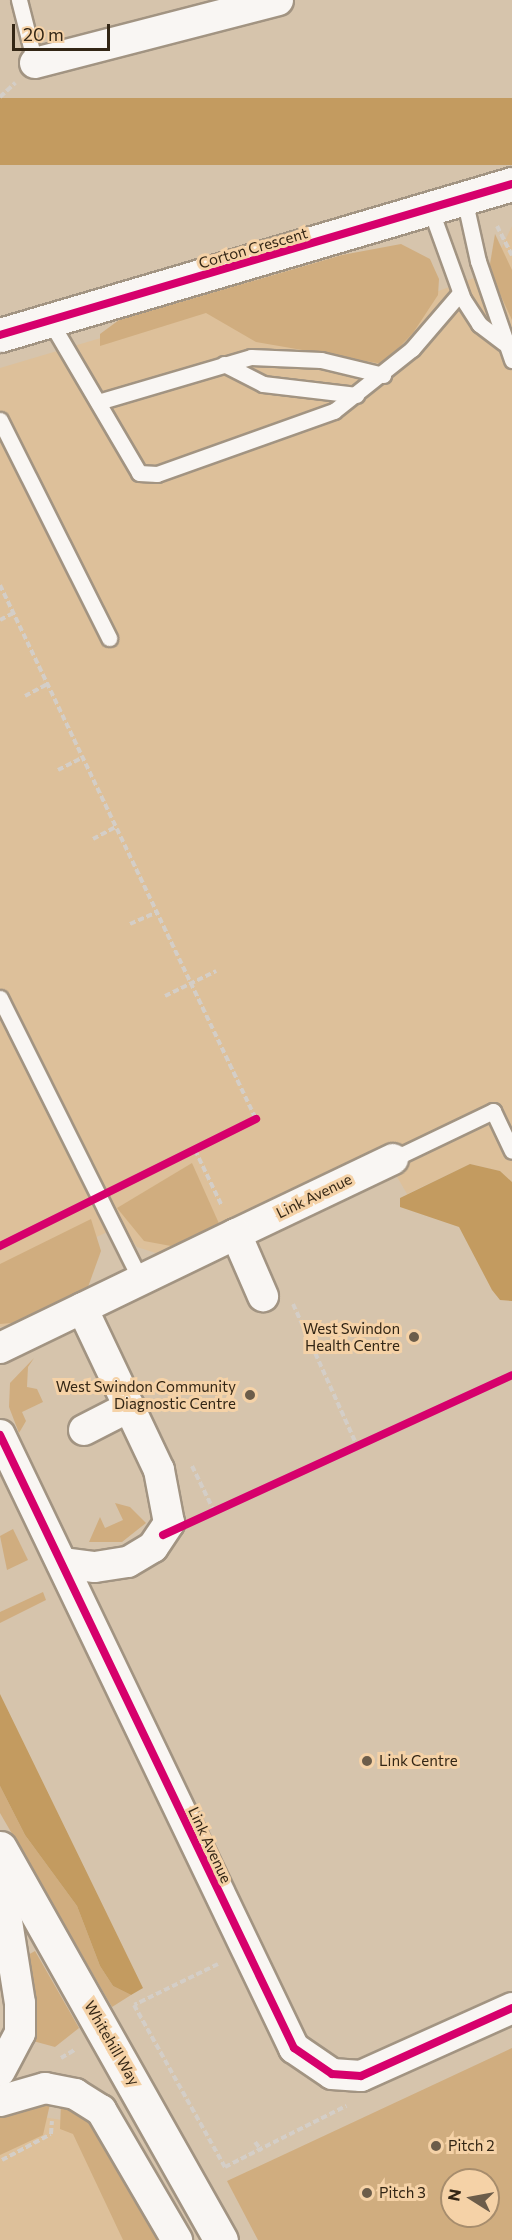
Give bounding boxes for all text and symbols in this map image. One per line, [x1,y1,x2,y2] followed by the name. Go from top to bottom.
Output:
[15,12,112,50] scale bar
[23,23,64,45] text: 20 m
[196,224,310,272] street label: Corton Crescent
[273,1170,355,1222] street label: Link Avenue
[303,1319,400,1354] place label: West Swindon Health Centre
[405,1328,423,1346] marker: West Swindon Health Centre
[56,1377,236,1412] place label: West Swindon Community Diagnostic Centre
[241,1386,259,1404] marker: West Swindon Community Diagnostic Centre
[379,1752,458,1770] place label: Link Centre
[360,1754,374,1768] marker: Link Centre
[185,1804,235,1886] street label: Link Avenue
[81,1998,143,2088] street label: Whitehill Way
[448,2137,495,2155] place label: Pitch 2
[429,2139,443,2153] marker: Pitch 2
[440,2168,500,2228] north arrow
[379,2184,426,2202] place label: Pitch 3
[360,2186,374,2200] marker: Pitch 3
[443,2187,464,2203] text: N

